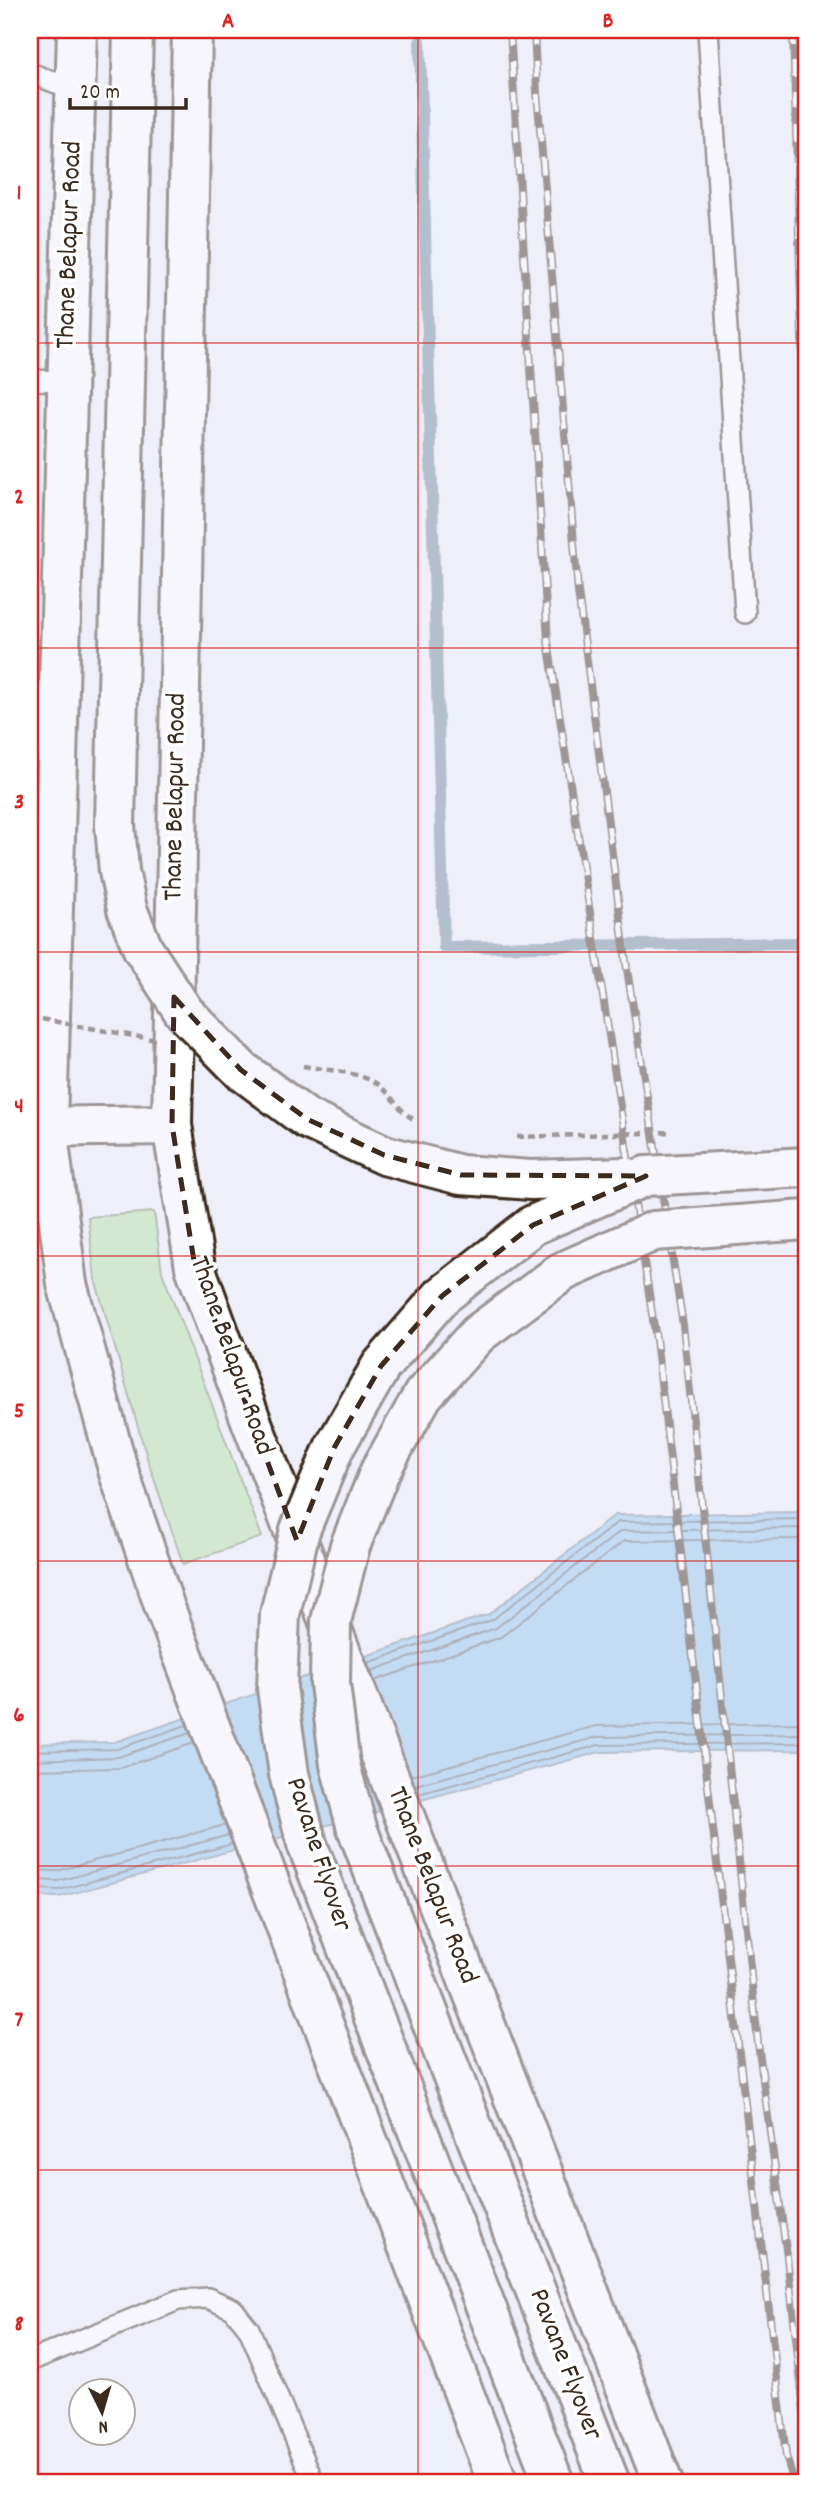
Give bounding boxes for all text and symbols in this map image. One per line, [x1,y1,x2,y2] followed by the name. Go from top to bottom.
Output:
[222,6,234,39] text: A
[603,6,614,39] text: B
[70,66,186,110] scale bar
[80,79,120,109] text: 20 m
[47,140,95,350] street label: Thane Belapur Road
[16,178,22,211] text: 1
[14,482,24,515] text: 2
[155,692,199,902] street label: Thane Belapur Road
[14,787,24,820] text: 3
[14,1091,24,1124] text: 4
[177,1251,283,1461] street label: Thane Belapur Road
[14,1396,24,1429] text: 5
[13,1700,25,1733] text: 6
[273,1773,361,1938] street label: Pavane Flyover
[375,1782,487,1990] street label: Thane Belapur Road
[15,2005,24,2038] text: 7
[517,2283,611,2447] street label: Pavane Flyover
[14,2309,24,2342] text: 8
[66,2376,136,2446] north arrow
[97,2412,109,2439] text: N

